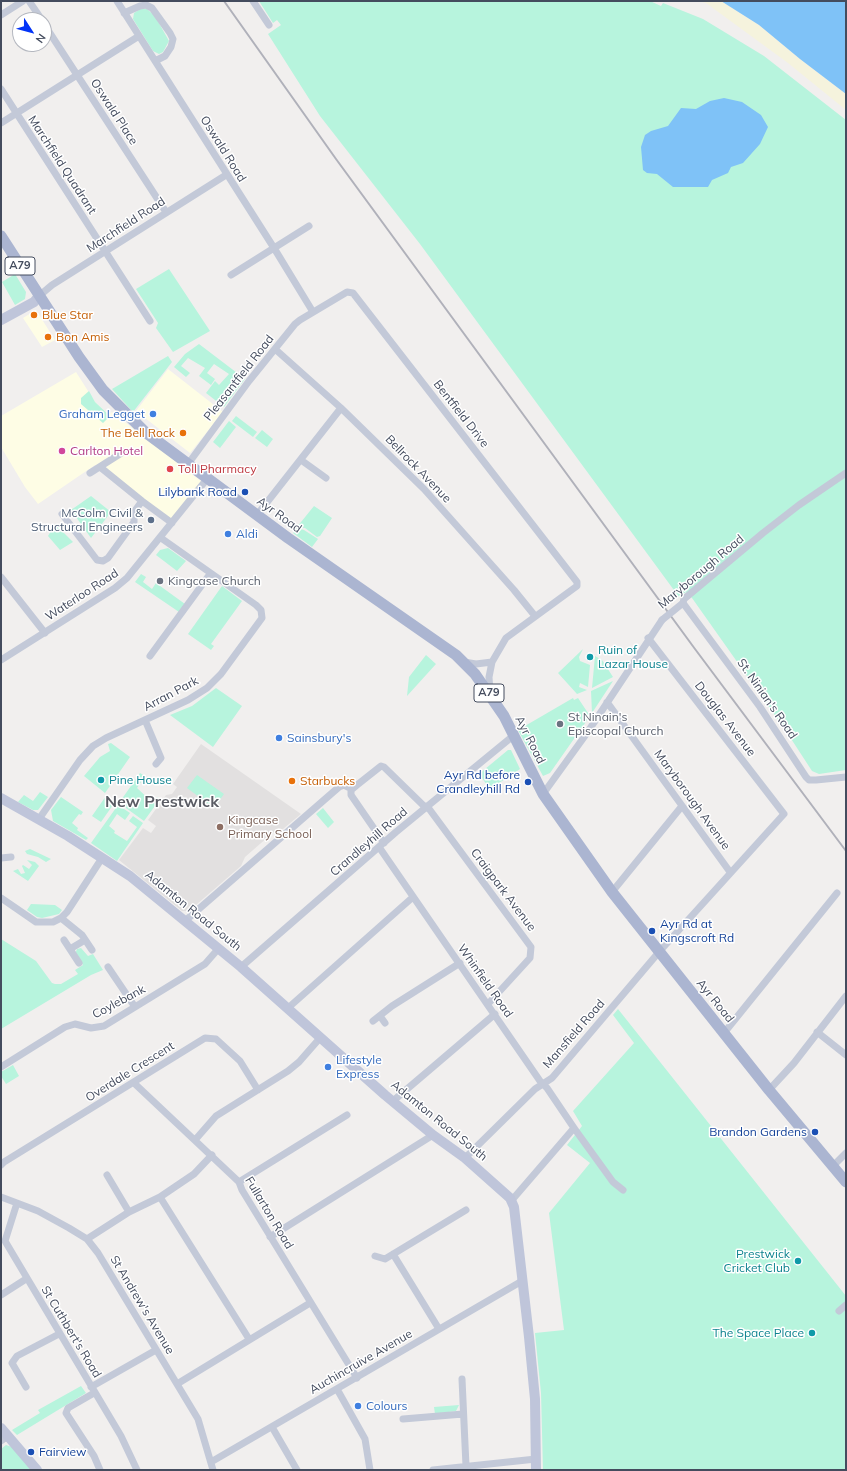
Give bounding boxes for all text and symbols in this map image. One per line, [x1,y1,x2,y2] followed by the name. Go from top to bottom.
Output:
[12,12,52,52] north arrow
[33,31,49,46] text: N
[87,76,141,148] street label: Oswald Place
[25,113,99,217] street label: Marchfield Quadrant
[197,113,249,185] street label: Oswald Road
[84,194,168,256] street label: Marchfield Road
[5,257,35,275] road number: A79
[42,308,93,322] place label: Blue Star
[29,310,39,320] marker: Blue Star
[56,330,109,344] place label: Bon Amis
[43,332,53,342] marker: Bon Amis
[201,332,277,424] street label: Pleasantfield Road
[430,377,492,451] street label: Bentfield Drive
[59,407,145,421] place label: Graham Legget
[148,409,158,419] marker: Graham Legget
[100,426,175,440] place label: The Bell Rock
[178,428,188,438] marker: The Bell Rock
[382,432,454,506] street label: Bellrock Avenue
[70,444,143,458] place label: Carlton Hotel
[57,446,67,456] marker: Carlton Hotel
[178,462,257,476] place label: Toll Pharmacy
[165,464,175,474] marker: Toll Pharmacy
[158,485,237,499] place label: Lilybank Road
[240,487,250,497] marker: Lilybank Road
[254,494,304,536] street label: Ayr Road
[31,506,143,534] place label: McColm Civil & Structural Engineers
[146,515,156,525] marker: McColm Civil & Structural Engineers
[236,527,258,541] place label: Aldi
[223,529,233,539] marker: Aldi
[655,532,747,612] street label: Maryborough Road
[43,566,121,624] street label: Waterloo Road
[168,574,261,588] place label: Kingcase Church
[155,576,165,586] marker: Kingcase Church
[598,643,668,671] place label: Ruin of Lazar House
[585,652,595,662] marker: Ruin of Lazar House
[734,656,800,742] street label: St. Ninian's Road
[141,674,201,714] street label: Arran Park
[691,679,759,759] street label: Douglas Avenue
[474,684,504,702] road number: A79
[568,710,664,738] place label: St Ninain's Episcopal Church
[512,714,548,766] street label: Ayr Road
[555,719,565,729] marker: St Ninain's Episcopal Church
[287,731,351,745] place label: Sainsbury's
[274,733,284,743] marker: Sainsbury's
[651,747,733,853] street label: Maryborough Avenue
[436,768,520,796] place label: Ayr Rd before Crandleyhill Rd
[109,773,172,787] place label: Pine House
[300,774,355,788] place label: Starbucks
[96,775,106,785] marker: Pine House
[287,776,297,786] marker: Starbucks
[523,777,533,787] marker: Ayr Rd before Crandleyhill Rd
[105,792,219,812] district label: New Prestwick
[327,804,411,880] street label: Crandleyhill Road
[228,813,312,841] place label: Kingcase Primary School
[215,822,225,832] marker: Kingcase Primary School
[467,846,539,934] street label: Craigpark Avenue
[142,868,244,954] street label: Adamton Road South
[660,917,734,945] place label: Ayr Rd at Kingscroft Rd
[647,926,657,936] marker: Ayr Rd at Kingscroft Rd
[454,942,516,1020] street label: Whinfield Road
[693,976,737,1026] street label: Ayr Road
[90,982,148,1022] street label: Coylebank
[540,997,608,1071] street label: Mansfield Road
[83,1039,177,1105] street label: Overdale Crescent
[336,1053,382,1081] place label: Lifestyle Express
[323,1062,333,1072] marker: Lifestyle Express
[388,1078,490,1164] street label: Adamton Road South
[709,1125,807,1139] place label: Brandon Gardens
[810,1127,820,1137] marker: Brandon Gardens
[242,1174,296,1252] street label: Fullarton Road
[724,1247,790,1275] place label: Prestwick Cricket Club
[107,1253,177,1357] street label: St Andrew's Avenue
[793,1256,803,1266] marker: Prestwick Cricket Club
[38,1283,104,1381] street label: St Cuthbert's Road
[712,1326,804,1340] place label: The Space Place
[307,1327,415,1397] street label: Auchincruive Avenue
[807,1328,817,1338] marker: The Space Place
[366,1399,408,1413] place label: Colours
[353,1401,363,1411] marker: Colours
[39,1445,86,1459] place label: Fairview
[26,1447,36,1457] marker: Fairview

